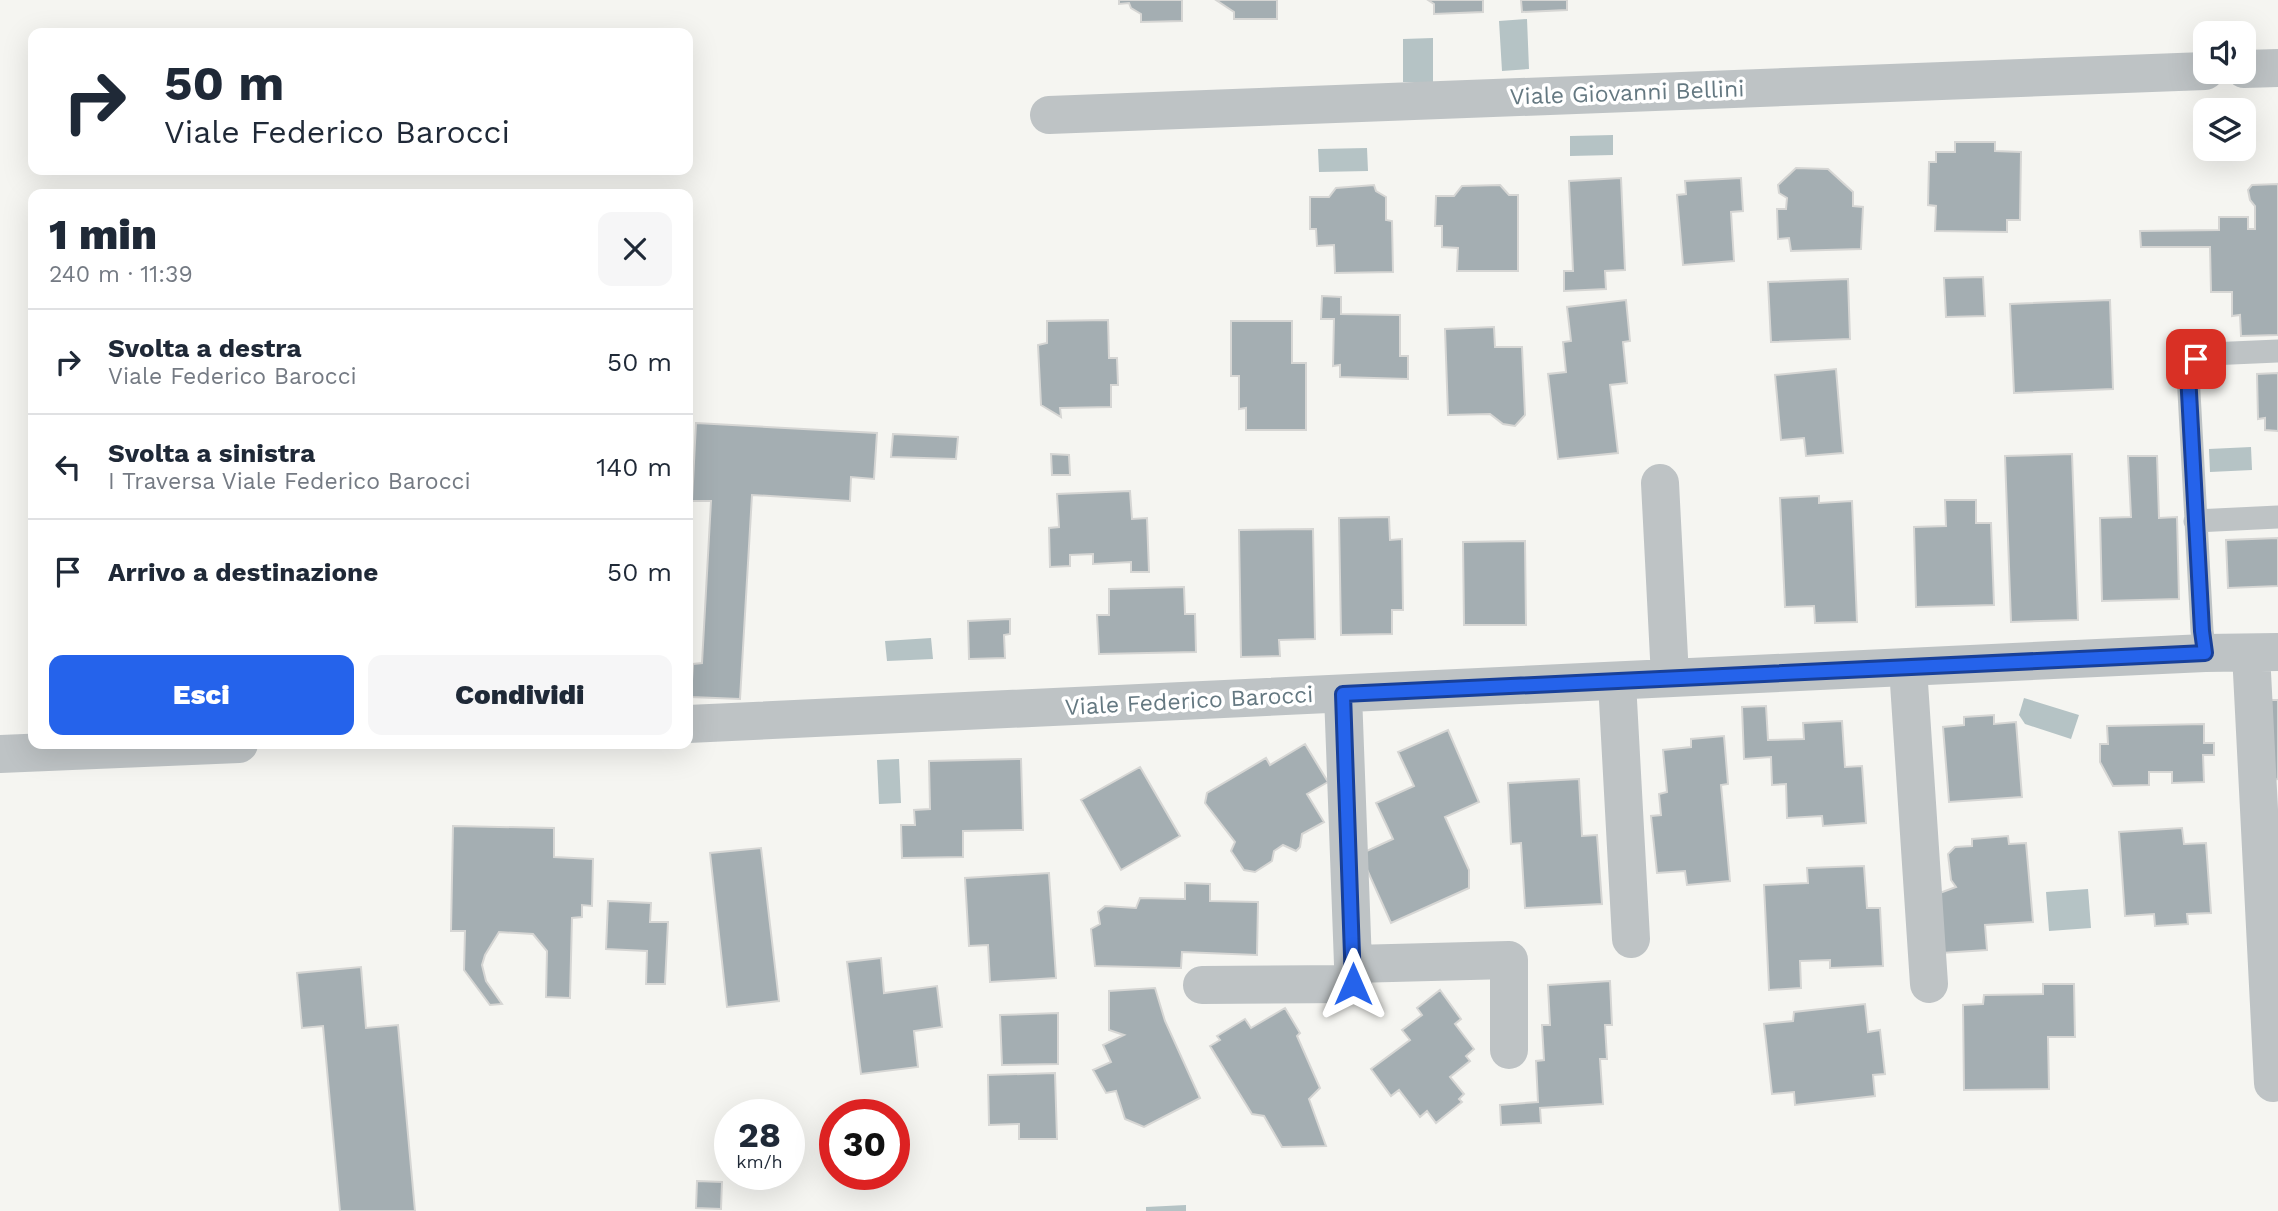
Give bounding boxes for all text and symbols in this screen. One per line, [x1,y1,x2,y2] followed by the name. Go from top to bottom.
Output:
[2193,21,2256,161] map controls
[2193,21,2256,84] button: sound
[164,54,284,112] text: 50 m
[49,56,140,147] icon: right
[1509,75,1745,111] street label: Viale Giovanni Bellini
[2193,98,2256,161] button: layers
[164,113,510,151] text: Viale Federico Barocci
[49,210,157,259] text: 1 min
[598,212,672,286] button: close
[49,261,193,288] text: 240 m · 11:39
[2166,329,2226,389] pin
[108,333,301,363] text: Svolta a destra
[2177,340,2215,378] icon: arrive
[49,343,87,381] icon: right
[607,347,672,377] text: 50 m
[108,363,357,390] text: Viale Federico Barocci
[108,438,315,468] text: Svolta a sinistra
[49,448,87,486] icon: left
[596,452,672,482] text: 140 m
[108,468,471,495] text: I Traversa Viale Federico Barocci
[49,553,87,591] icon: arrive
[108,557,378,587] text: Arrivo a destinazione
[607,557,672,587] text: 50 m
[49,655,354,735] button: Esci
[368,655,672,735] button: Condividi
[1064,681,1314,721] street label: Viale Federico Barocci
[1316,947,1390,1021] position arrow
[819,1099,910,1190] speed limit sign: 30
[738,1114,781,1156] text: 28
[736,1151,783,1172] text: km/h

